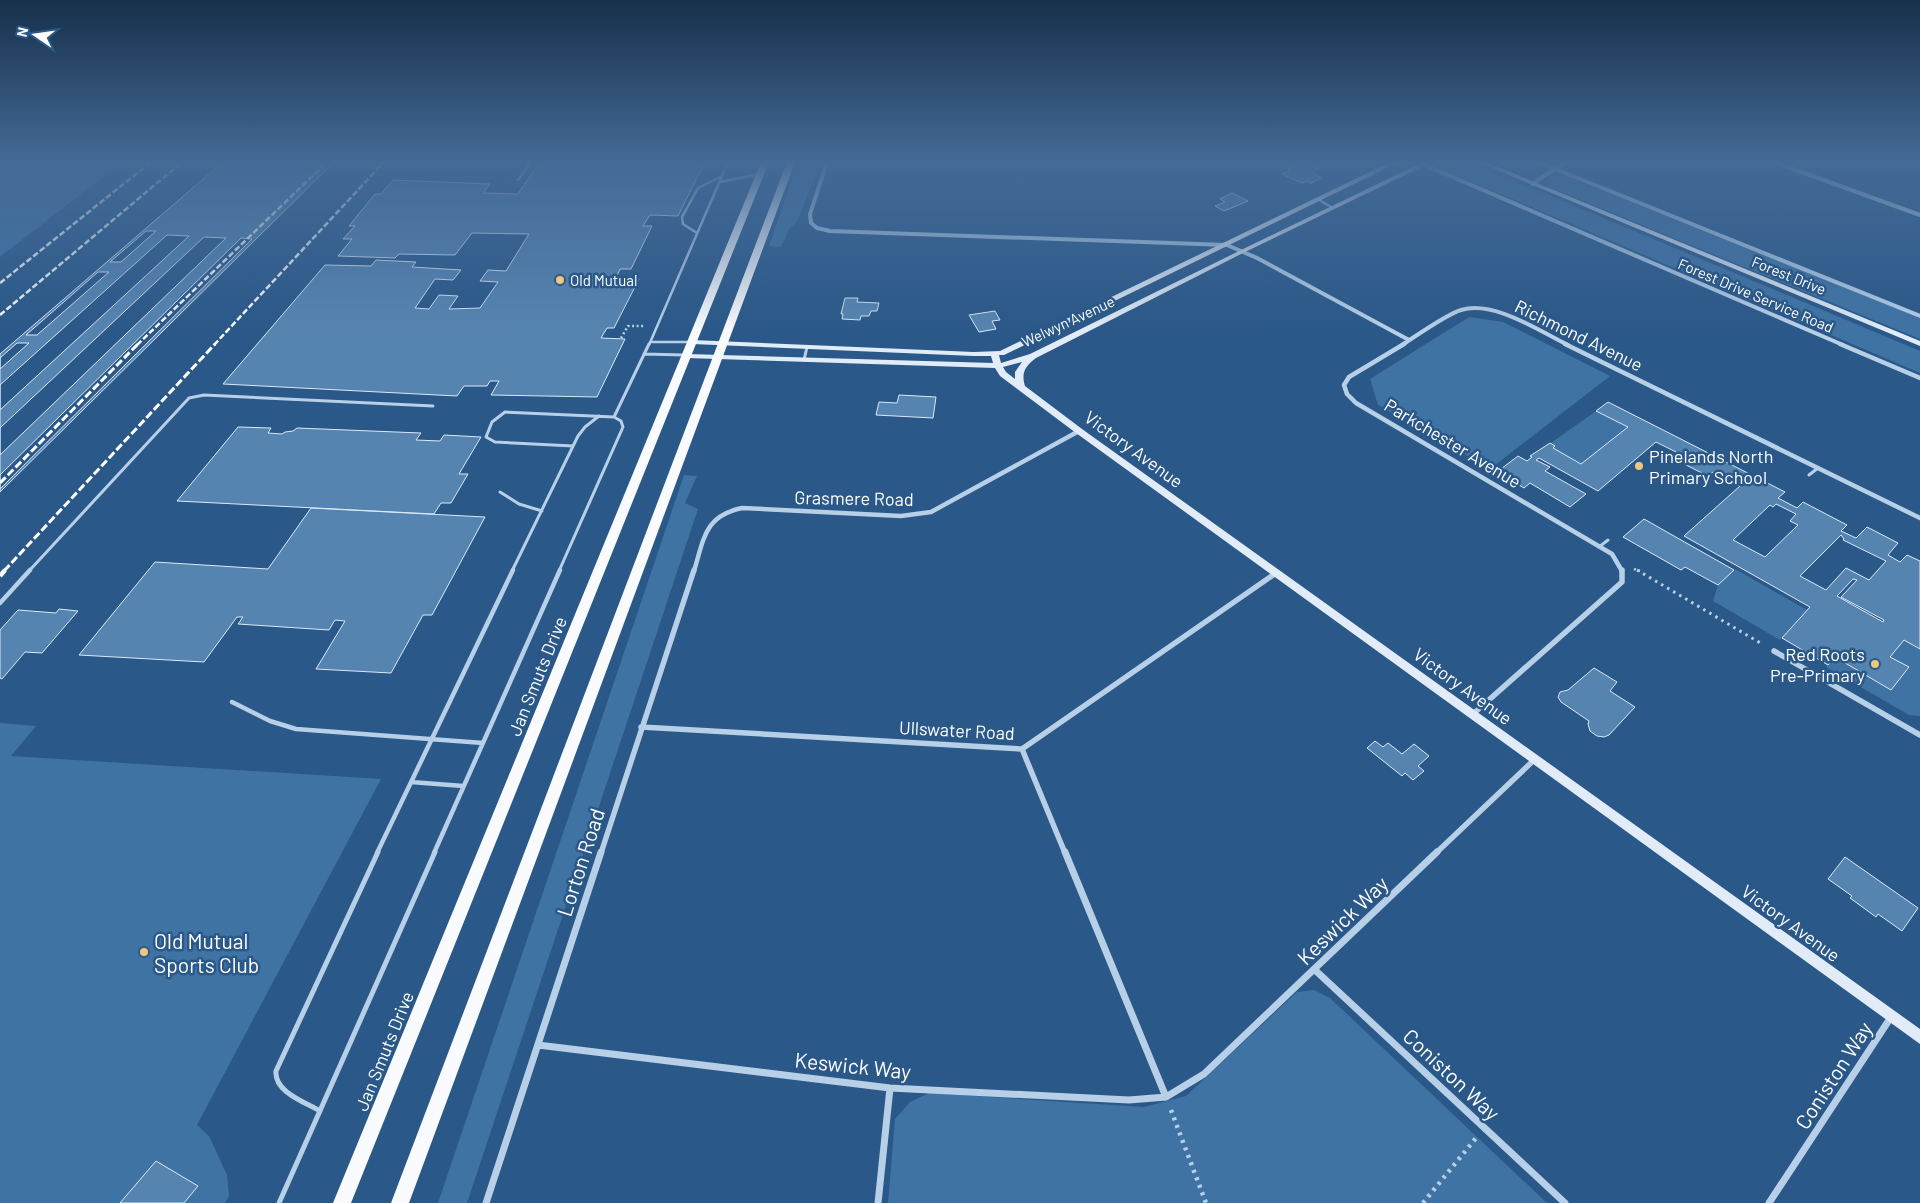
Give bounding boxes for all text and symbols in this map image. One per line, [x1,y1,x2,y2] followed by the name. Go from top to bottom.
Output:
[10,10,60,60] north arrow
[13,26,31,38] text: N
[1749,252,1829,298] street label: Forest Drive
[1676,254,1836,336] street label: Forest Drive Service Road
[570,271,637,289] place label: Old Mutual
[554,274,566,286] marker: Old Mutual
[1019,292,1117,350] street label: Welwyn Avenue
[1512,295,1646,375] street label: Richmond Avenue
[1381,394,1525,492] street label: Parkchester Avenue
[1080,406,1188,492] street label: Victory Avenue
[1649,445,1773,488] place label: Pinelands North Primary School
[1633,460,1645,472] marker: Pinelands North Primary School
[794,486,914,510] street label: Grasmere Road
[503,613,571,739] street label: Jan Smuts Drive
[1409,643,1517,729] street label: Victory Avenue
[1770,643,1865,686] place label: Red Roots Pre-Primary
[1869,658,1881,670] marker: Red Roots Pre-Primary
[899,716,1015,744] street label: Ullswater Road
[551,805,609,919] street label: Lorton Road
[1291,870,1393,970] street label: Keswick Way
[1737,880,1845,966] street label: Victory Avenue
[154,928,259,977] place label: Old Mutual Sports Club
[138,946,150,958] marker: Old Mutual Sports Club
[350,988,418,1114] street label: Jan Smuts Drive
[1789,1016,1877,1133] street label: Coniston Way
[1399,1023,1506,1125] street label: Coniston Way
[794,1046,913,1084] street label: Keswick Way

